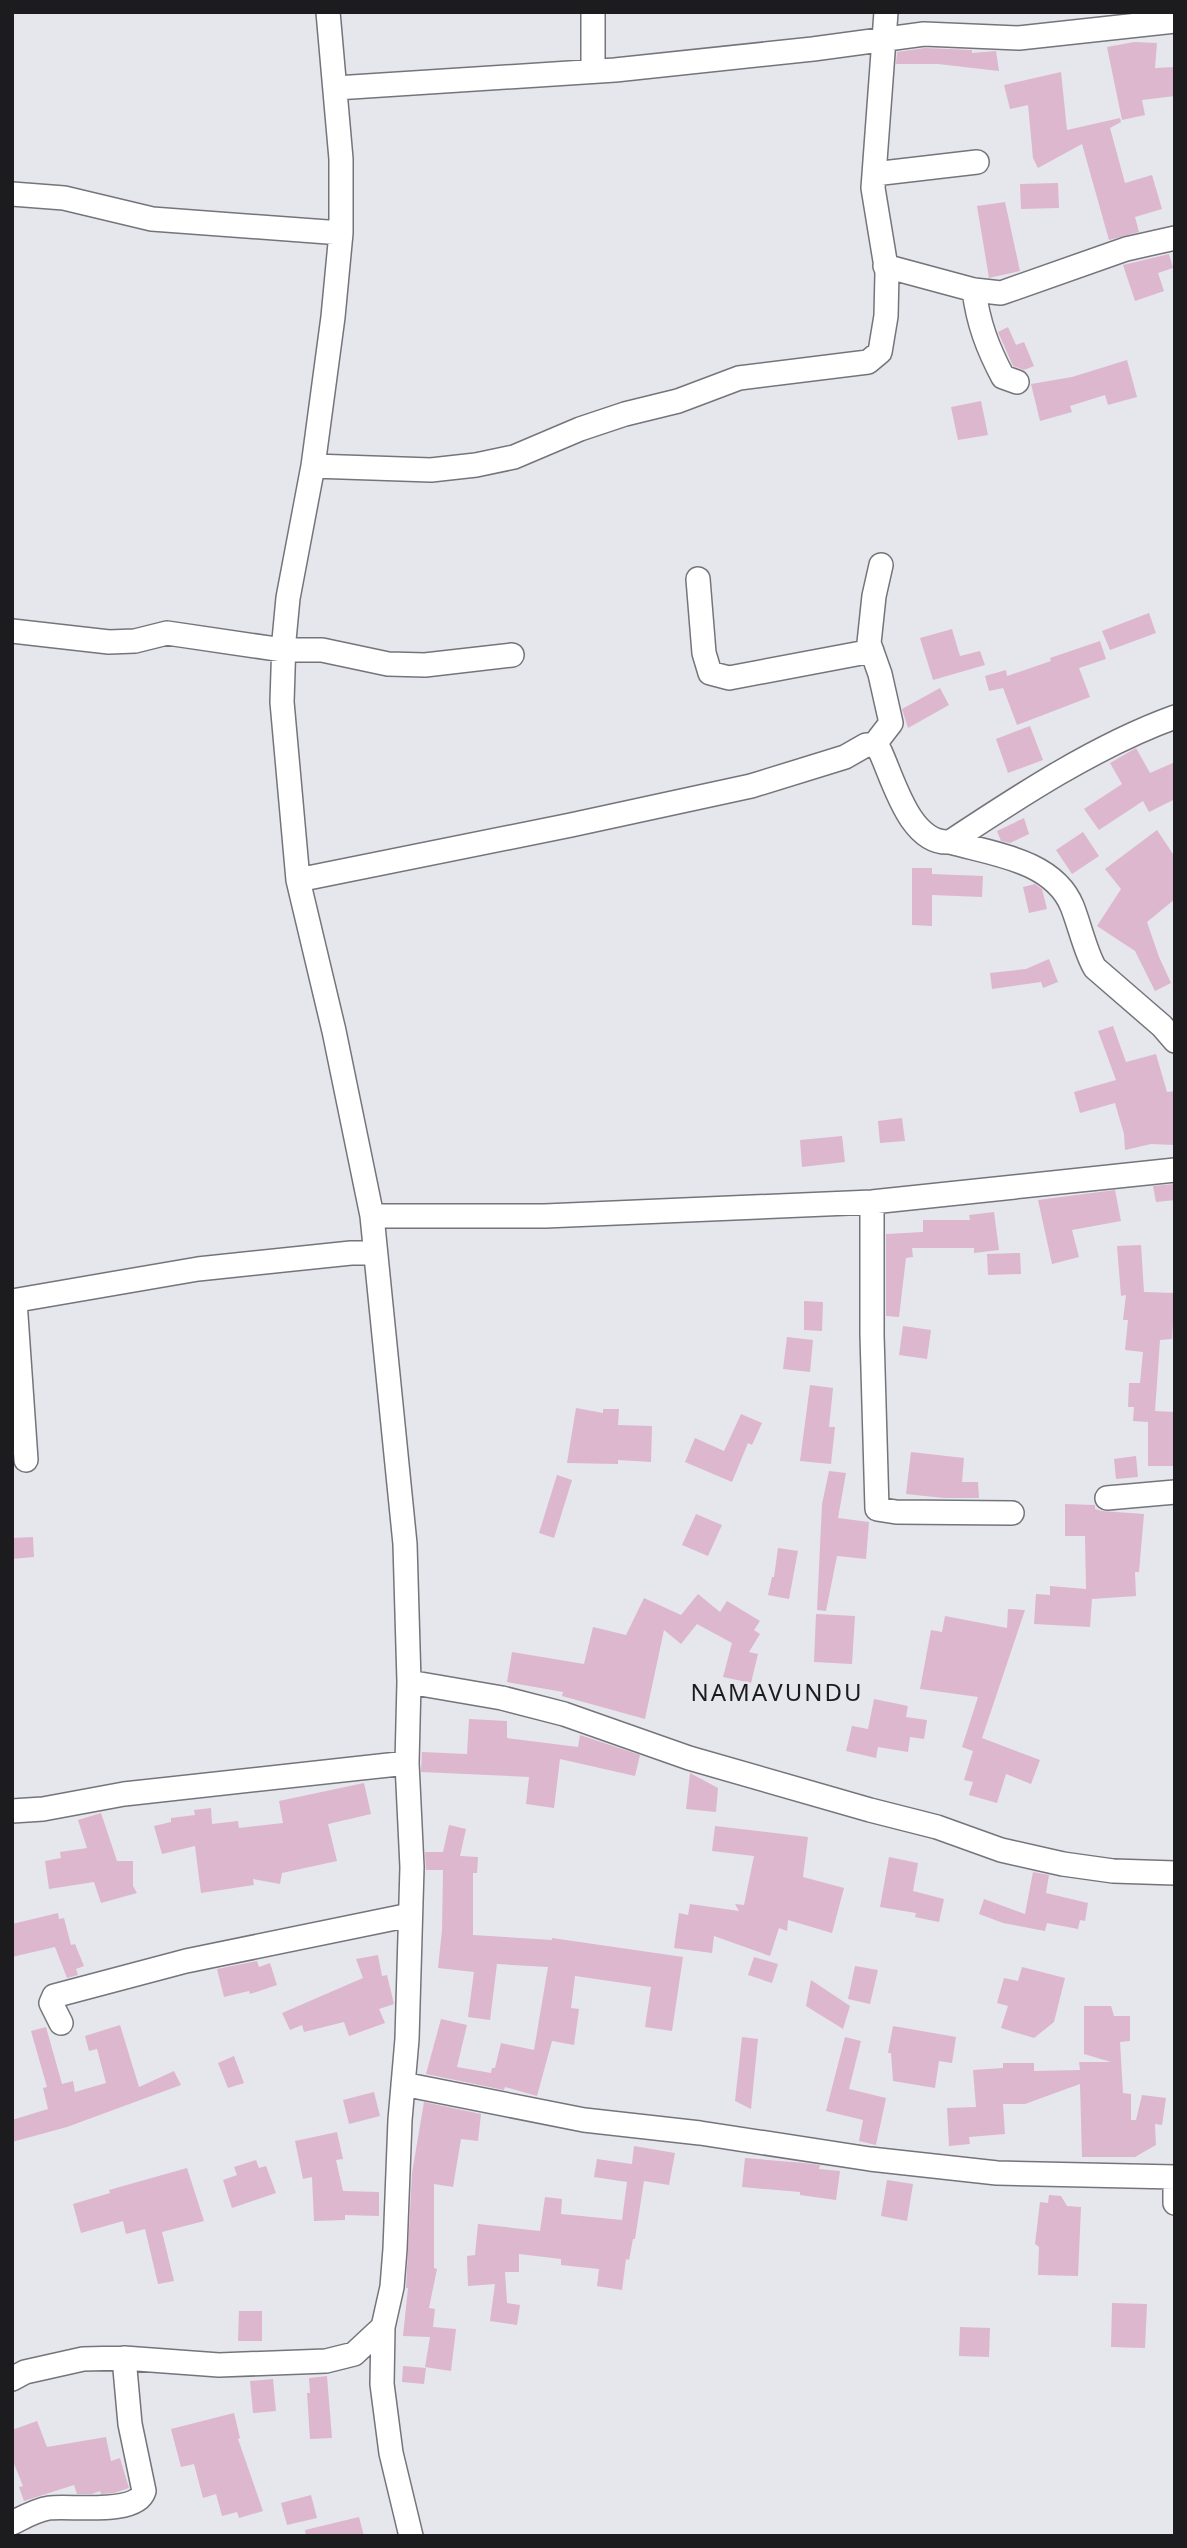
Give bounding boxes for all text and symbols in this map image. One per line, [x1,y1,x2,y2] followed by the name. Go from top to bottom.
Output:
[691,1675,863,1708] district label: NAMAVUNDU

